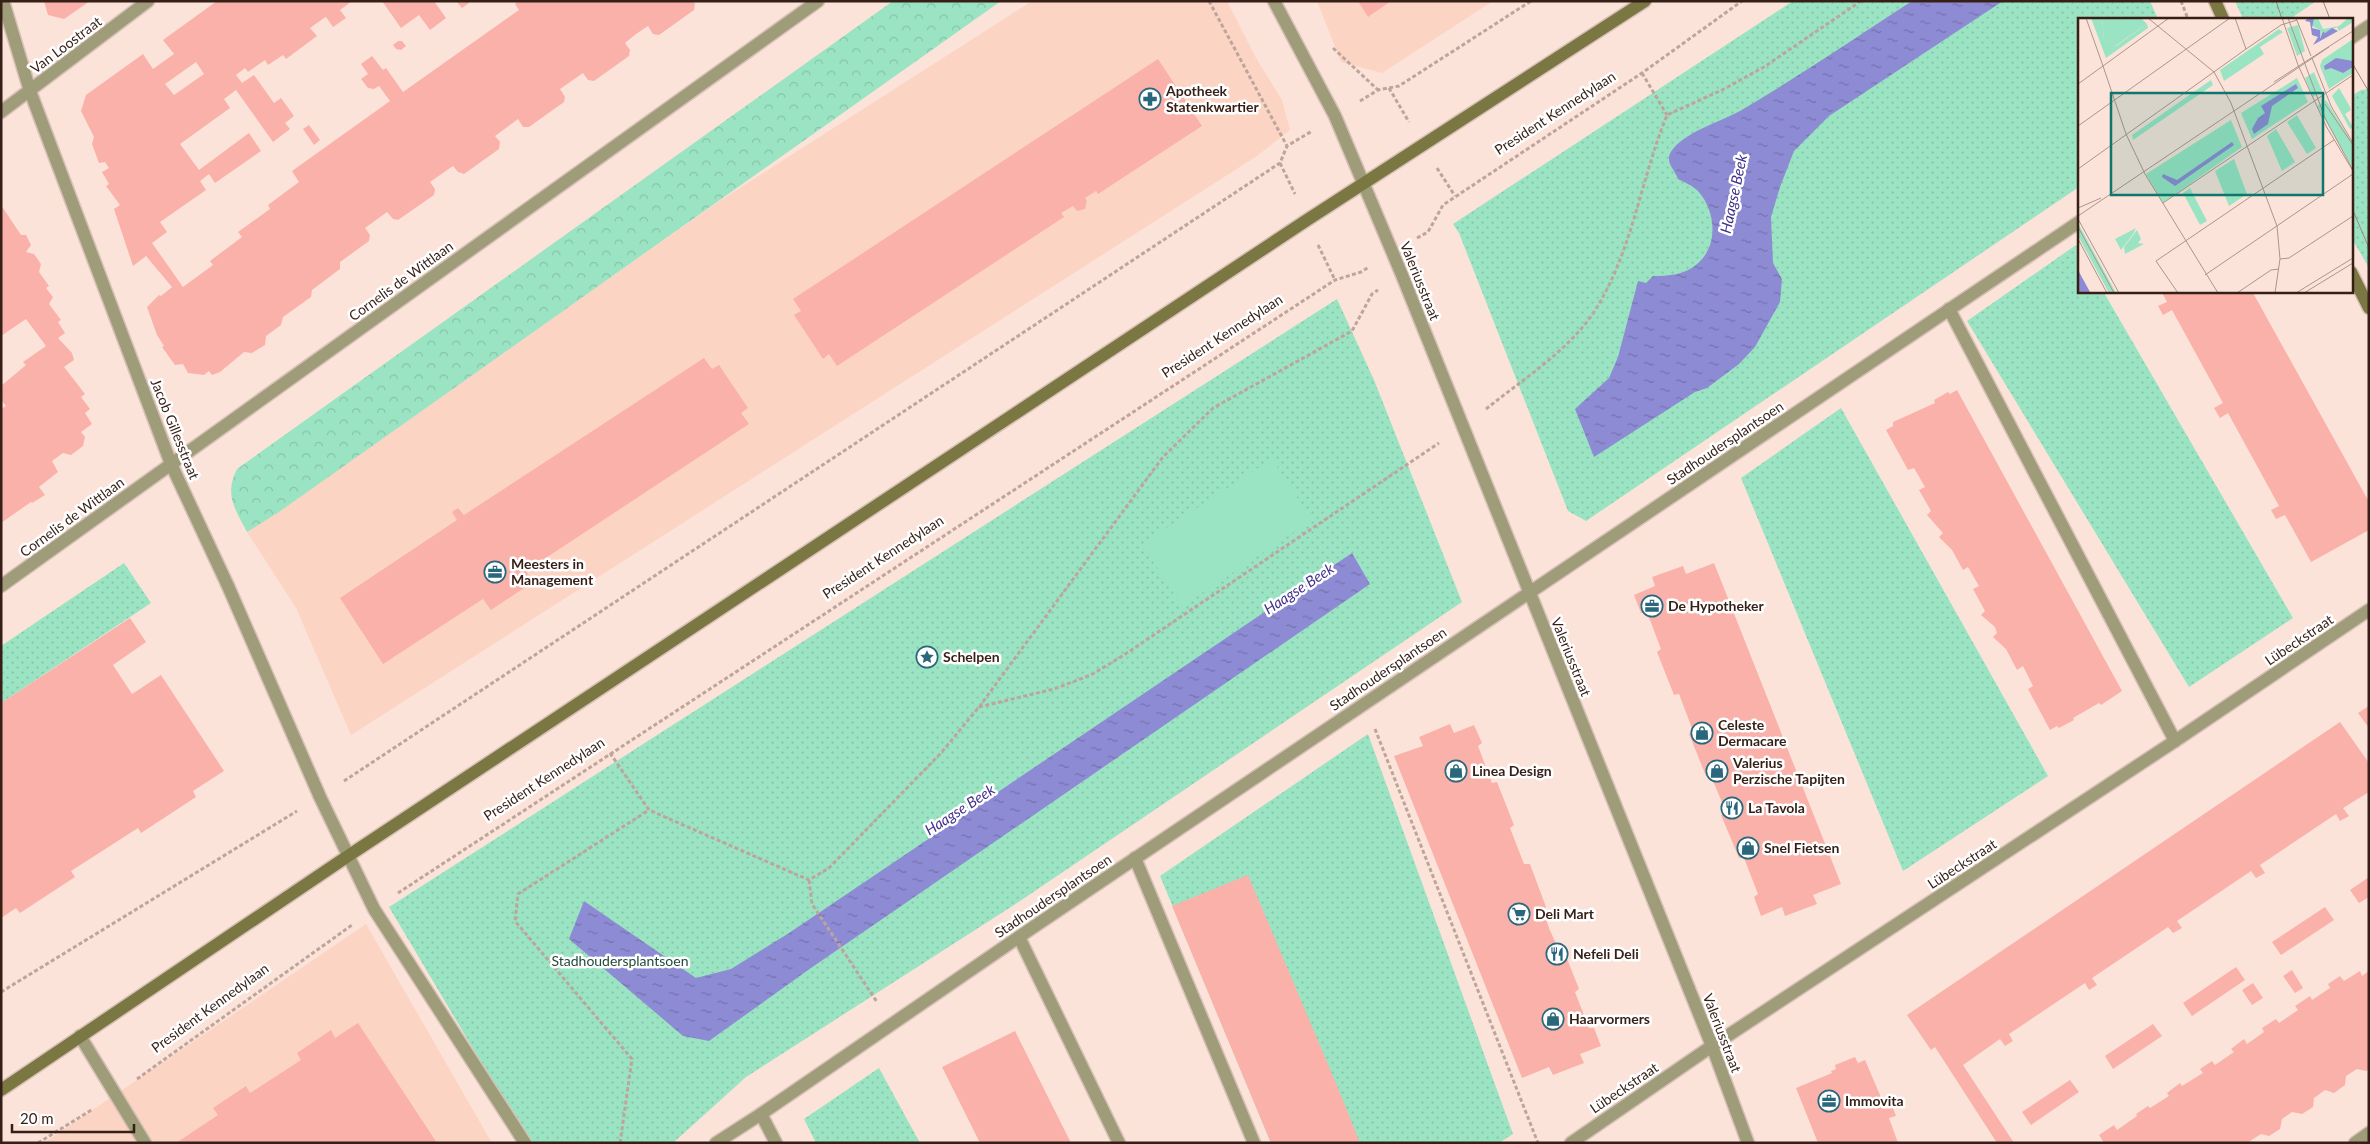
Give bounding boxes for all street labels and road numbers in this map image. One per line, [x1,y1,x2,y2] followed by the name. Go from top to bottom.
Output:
[27,12,104,77] street label: Van Loostraat
[1491,67,1618,158] street label: President Kennedylaan
[345,237,456,324] street label: Cornelis de Wittlaan
[1397,239,1444,323] street label: Valeriusstraat
[1158,290,1285,381] street label: President Kennedylaan
[148,376,203,482] street label: Jacob Gillesstraat
[1663,397,1786,488] street label: Stadhoudersplantsoen
[16,473,127,560] street label: Cornelis de Wittlaan
[819,511,946,602] street label: President Kennedylaan
[2261,611,2336,669] street label: Lübeckstraat
[1548,615,1595,699] street label: Valeriusstraat
[1326,623,1449,714] street label: Stadhoudersplantsoen
[480,733,607,824] street label: President Kennedylaan
[1924,835,1999,892] street label: Lübeckstraat
[991,850,1114,941] street label: Stadhoudersplantsoen
[148,959,272,1056] street label: President Kennedylaan
[1700,991,1745,1075] street label: Valeriusstraat
[1586,1059,1661,1117] street label: Lübeckstraat

